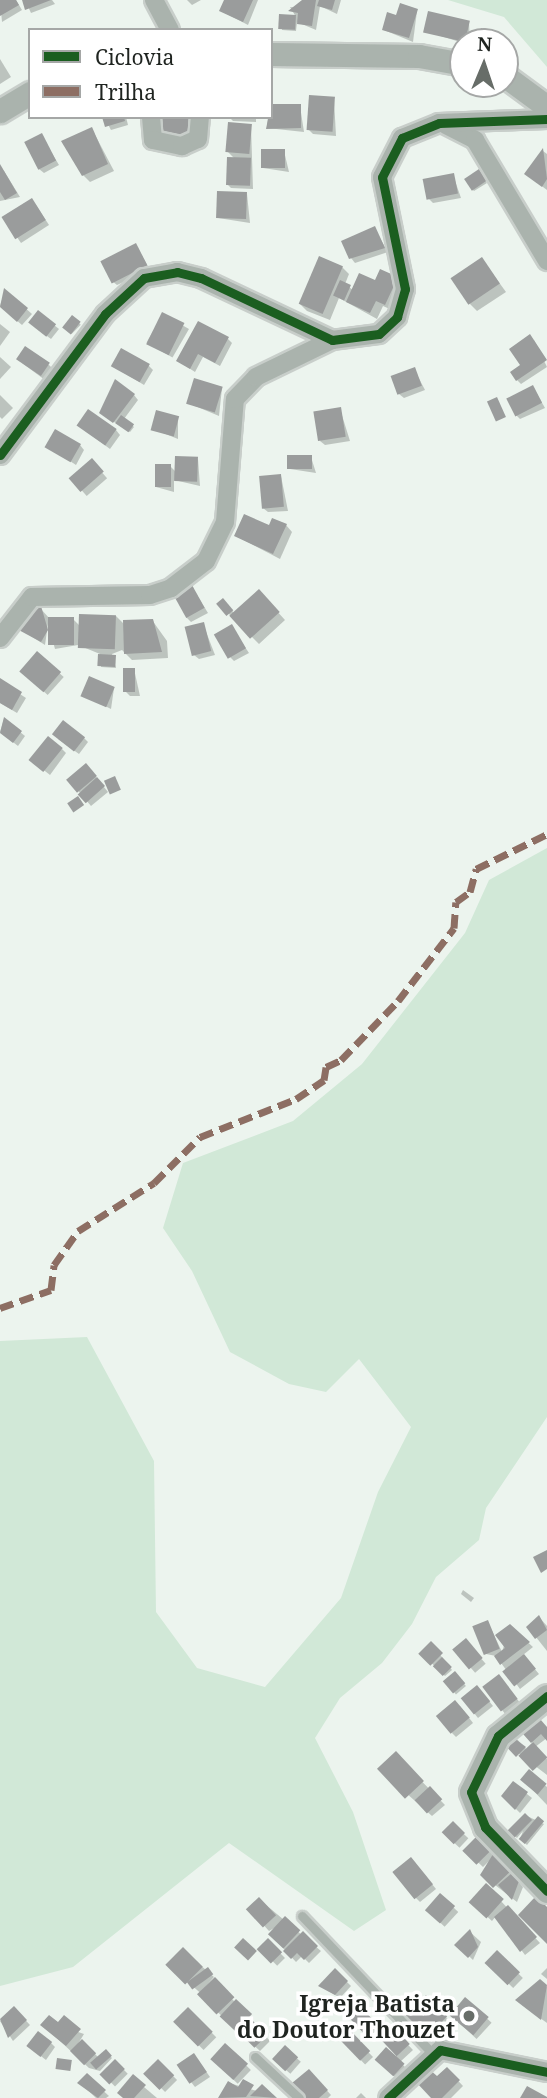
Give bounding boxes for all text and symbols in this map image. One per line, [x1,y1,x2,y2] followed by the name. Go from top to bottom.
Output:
[28,28,273,119] legend
[449,28,519,98] north arrow
[477,31,493,57] text: N
[95,43,174,71] text: Ciclovia
[95,78,156,106] text: Trilha
[237,1989,455,2043] place label: Igreja Batista do Doutor Thouzet
[461,2008,477,2024] marker: Igreja Batista do Doutor Thouzet

